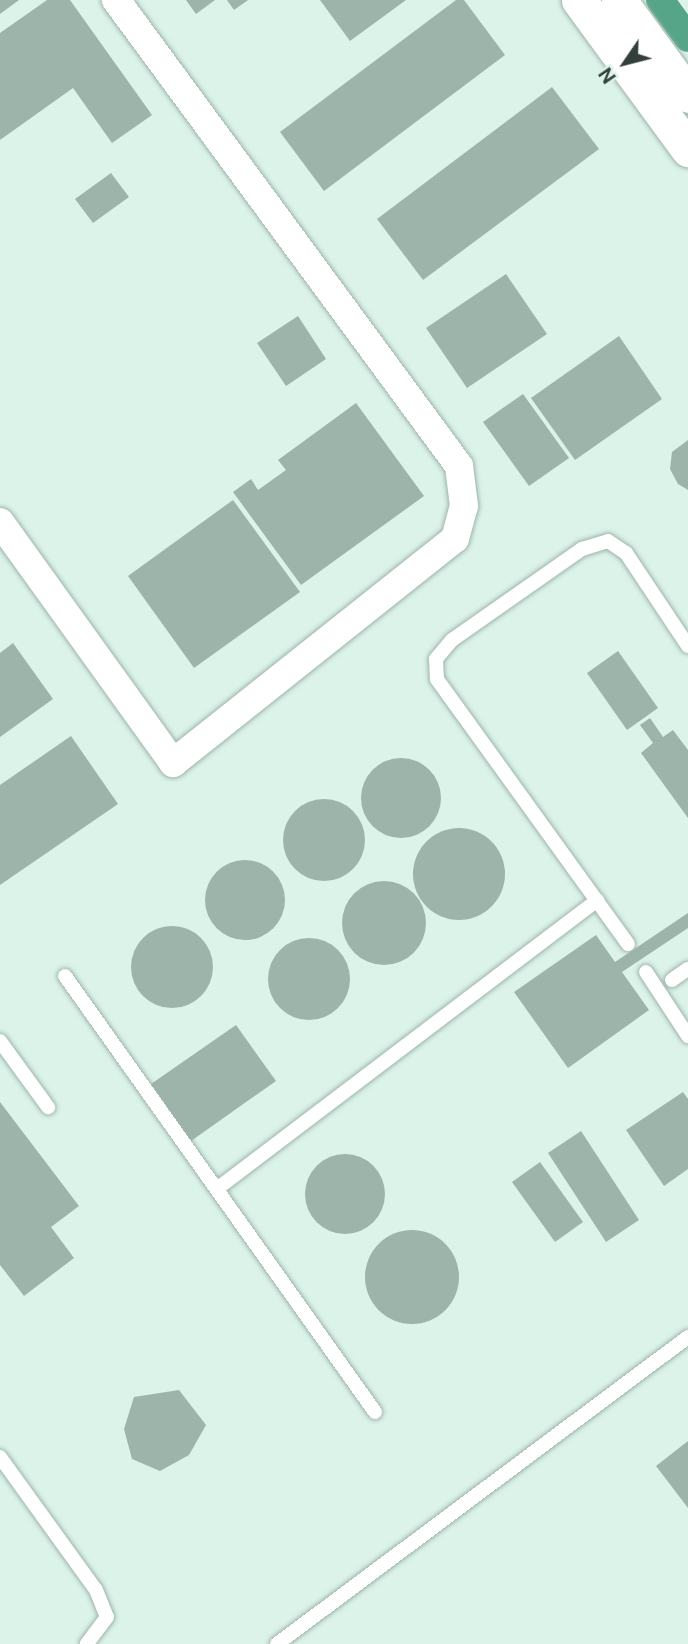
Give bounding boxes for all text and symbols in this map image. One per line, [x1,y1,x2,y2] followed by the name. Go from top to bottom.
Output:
[590,28,660,98] north arrow
[593,62,622,88] text: N

